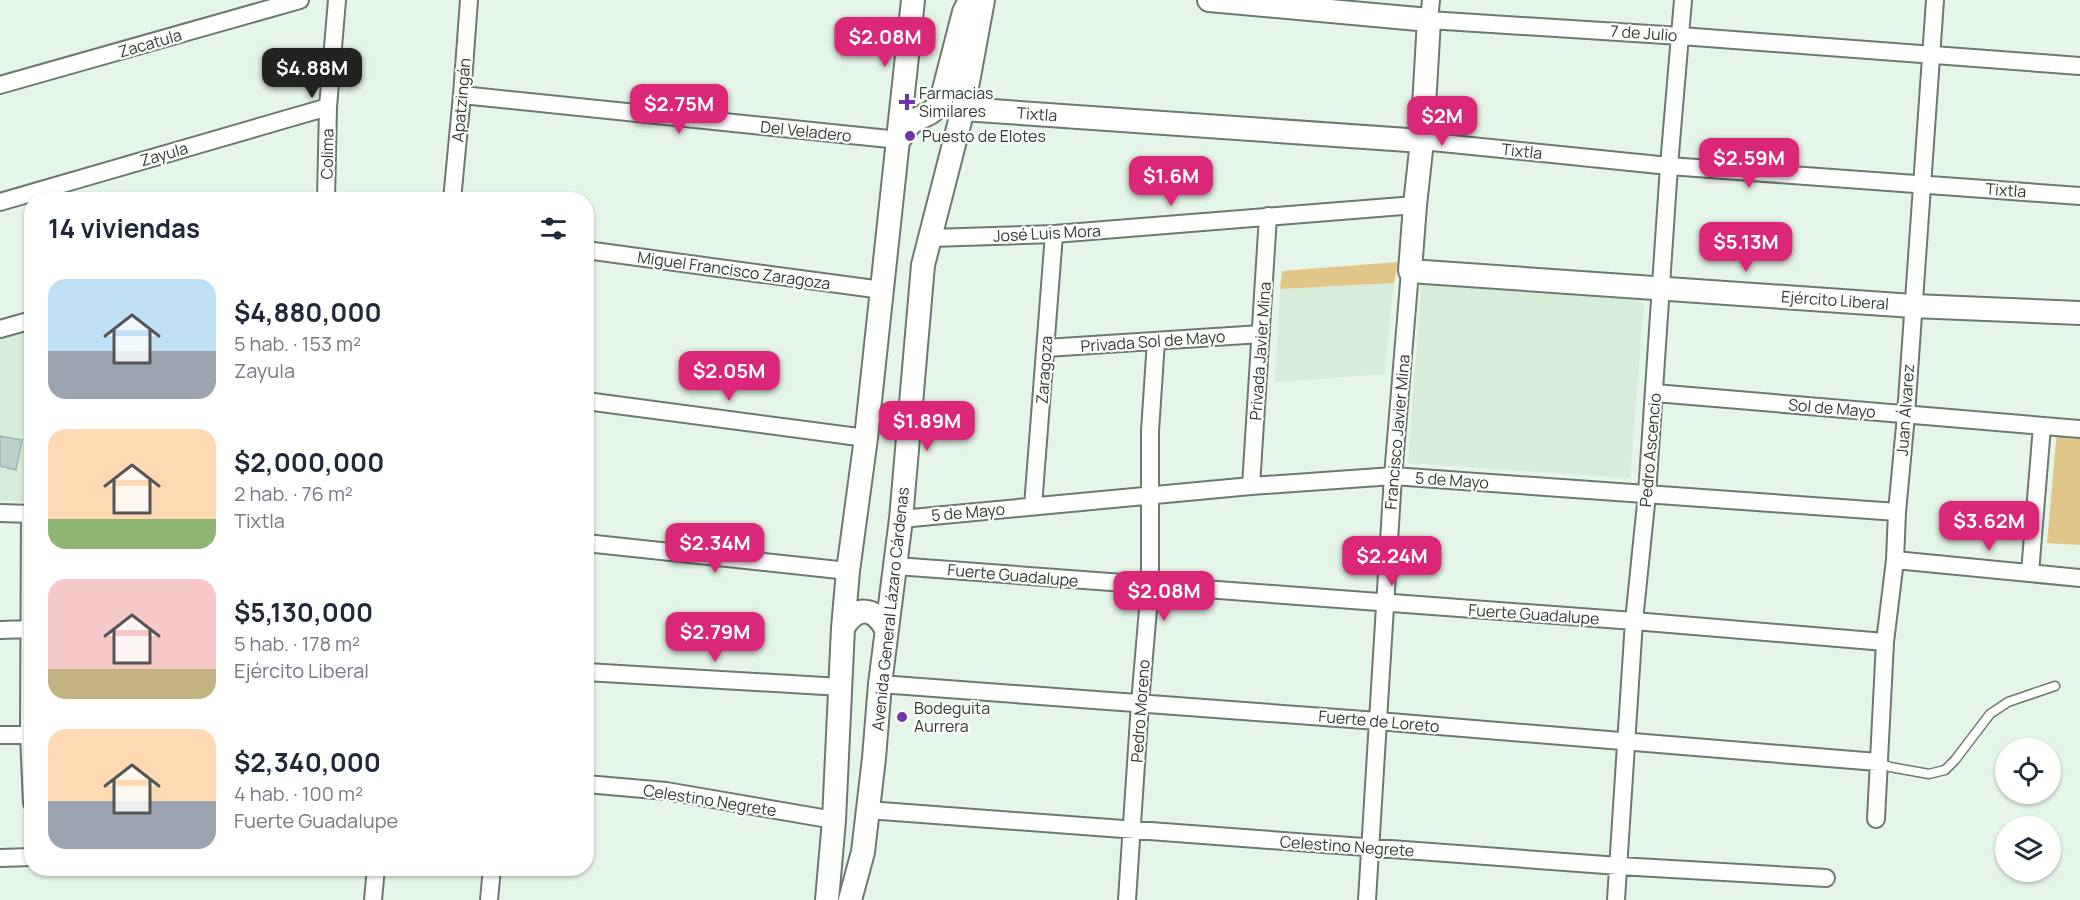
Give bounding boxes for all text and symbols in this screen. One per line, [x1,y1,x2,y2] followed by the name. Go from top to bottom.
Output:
[836,17,934,68] pin: $2.08M
[1610,20,1678,46] street label: 7 de Julio
[116,23,184,63] street label: Zacatula
[848,23,922,50] text: $2.08M
[263,48,361,99] pin: $4.88M
[276,54,348,81] text: $4.88M
[446,57,476,143] street label: Apatzingán
[919,82,994,122] place label: Farmacias Similares
[630,84,728,135] pin: $2.75M
[644,90,714,117] text: $2.75M
[900,95,914,109] marker: Farmacias Similares
[1413,96,1471,147] pin: $2M
[1016,102,1058,126] street label: Tixtla
[1421,102,1463,129] text: $2M
[759,115,853,147] street label: Del Veladero
[922,125,1046,147] place label: Puesto de Elotes
[316,128,338,180] street label: Colima
[903,129,917,143] marker: Puesto de Elotes
[138,137,190,171] street label: Zayula
[1501,138,1543,164] street label: Tixtla
[1700,138,1798,189] pin: $2.59M
[1713,144,1785,171] text: $2.59M
[1129,156,1213,207] pin: $1.6M
[1143,162,1199,189] text: $1.6M
[1985,178,2027,202] street label: Tixtla
[48,210,200,246] text: 14 viviendas
[537,212,570,245] icon: filters
[992,219,1102,247] street label: José Luis Mora
[1697,222,1795,273] pin: $5.13M
[1713,228,1779,255] text: $5.13M
[636,246,832,294] street label: Miguel Francisco Zaragoza
[1244,281,1276,421] street label: Privada Javier Mina
[1780,285,1890,315] street label: Ejército Liberal
[234,294,382,330] text: $4,880,000
[96,303,168,375] icon: home
[1080,325,1226,357] street label: Privada Sol de Mayo
[234,330,361,357] text: 5 hab. · 153 m²
[1031,335,1057,405] street label: Zaragoza
[680,351,778,402] pin: $2.05M
[1379,354,1415,510] street label: Francisco Javier Mina
[234,357,295,384] text: Zayula
[693,357,765,384] text: $2.05M
[1891,363,1919,457] street label: Juan Álvarez
[1634,392,1666,508] street label: Pedro Ascencio
[1787,393,1877,423] street label: Sol de Mayo
[878,401,976,452] pin: $1.89M
[893,407,961,434] text: $1.89M
[234,444,384,480] text: $2,000,000
[96,453,168,525] icon: home
[1414,466,1490,494] street label: 5 de Mayo
[234,480,353,507] text: 2 hab. · 76 m²
[866,486,914,732] street label: Avenida General Lázaro Cárdenas
[930,498,1006,526] street label: 5 de Mayo
[1940,501,2038,552] pin: $3.62M
[234,507,285,534] text: Tixtla
[1953,507,2025,534] text: $3.62M
[666,523,764,574] pin: $2.34M
[679,529,751,556] text: $2.34M
[1343,536,1441,587] pin: $2.24M
[1356,542,1428,569] text: $2.24M
[947,558,1079,592] street label: Fuerte Guadalupe
[1115,571,1213,622] pin: $2.08M
[1127,577,1201,604] text: $2.08M
[234,594,373,630] text: $5,130,000
[1468,598,1600,630] street label: Fuerte Guadalupe
[96,603,168,675] icon: home
[666,612,764,663] pin: $2.79M
[680,618,750,645] text: $2.79M
[234,630,360,657] text: 5 hab. · 178 m²
[234,657,369,684] text: Ejército Liberal
[1125,659,1155,763] street label: Pedro Moreno
[914,697,990,737] place label: Bodeguita Aurrera
[1318,705,1440,737] street label: Fuerte de Loreto
[895,710,909,724] marker: Bodeguita Aurrera
[1995,738,2061,882] map controls
[1995,738,2061,804] button: locate
[234,744,381,780] text: $2,340,000
[96,753,168,825] icon: home
[642,779,778,821] street label: Celestino Negrete
[234,780,363,807] text: 4 hab. · 100 m²
[234,807,398,834] text: Fuerte Guadalupe
[1995,816,2061,882] button: layers
[1279,830,1415,862] street label: Celestino Negrete

